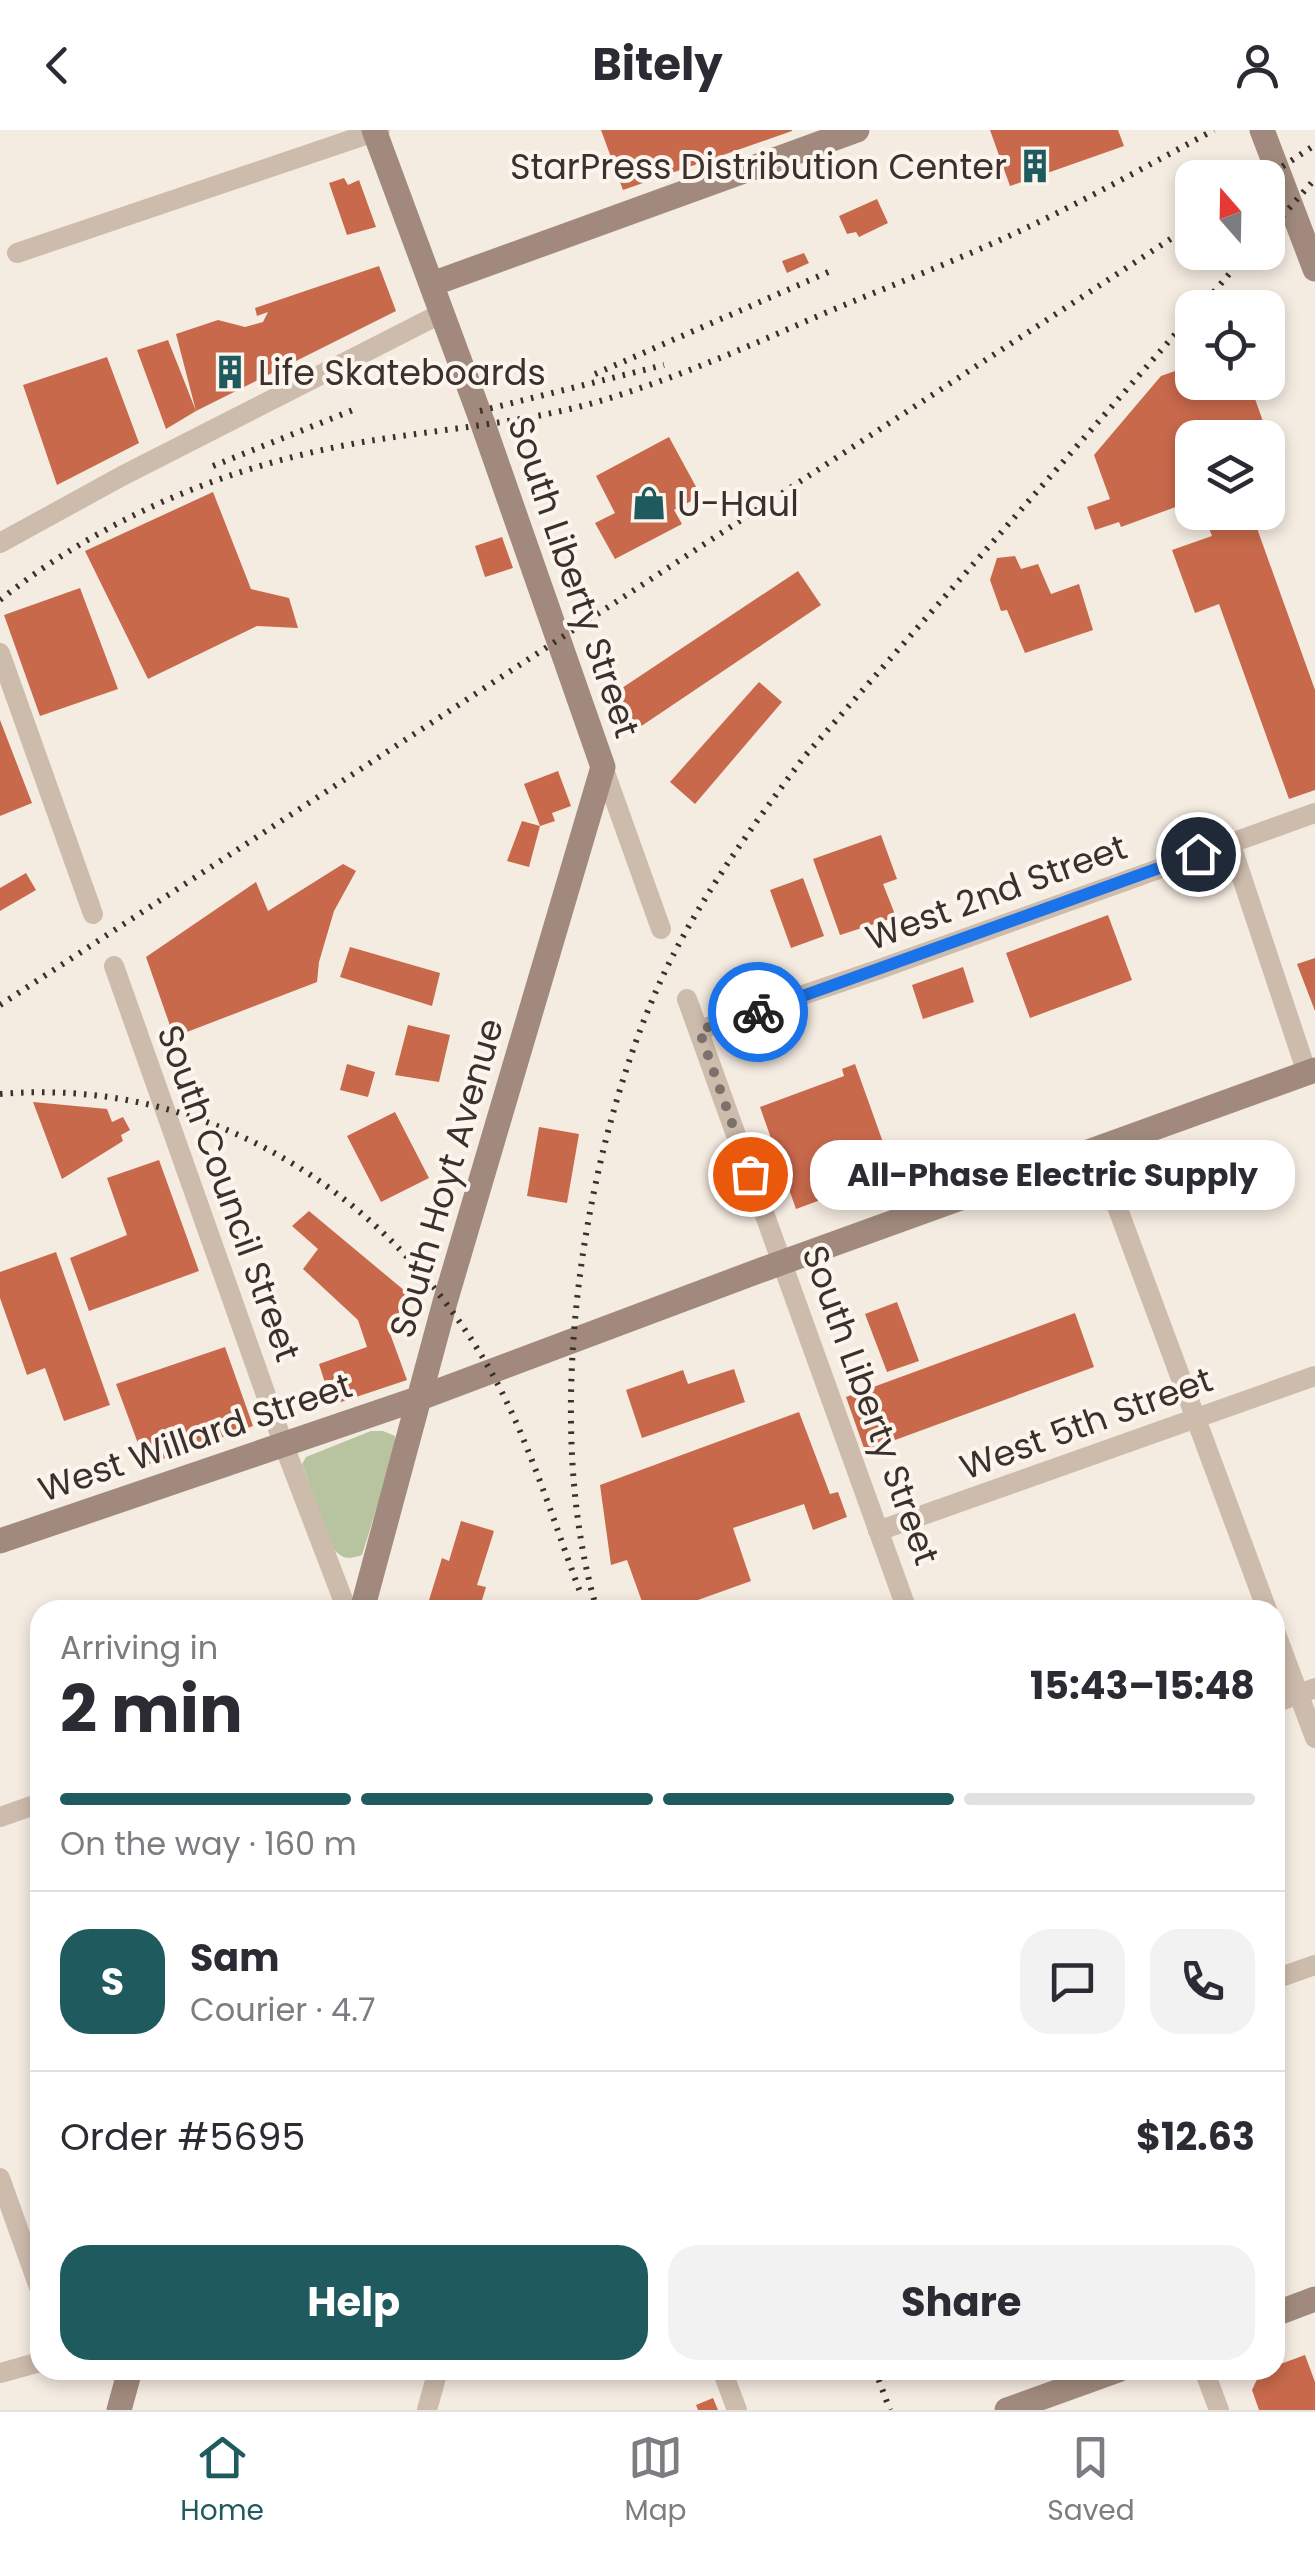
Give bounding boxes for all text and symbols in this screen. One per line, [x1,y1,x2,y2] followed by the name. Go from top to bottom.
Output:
[592,33,723,96] text: Bitely
[30,38,85,93] icon: back
[1230,38,1285,93] icon: person
[510,142,1007,191] place label: StarPress Distribution Center
[1016,147,1054,185] building icon: StarPress Distribution Center
[1175,160,1285,270] north arrow
[1175,160,1285,530] map controls
[1175,290,1285,400] button: locate
[258,348,546,397] place label: Life Skateboards
[211,353,249,391] building icon: Life Skateboards
[496,410,652,744] street label: South Liberty Street
[1175,420,1285,530] button: layers
[677,479,799,528] place label: U-Haul
[630,484,668,522] shop icon: U-Haul
[1156,812,1241,897] pin
[859,822,1133,962] street label: West 2nd Street
[1171,827,1226,882] icon: home
[708,962,808,1062] courier
[731,985,786,1040] icon: bike
[377,1013,515,1343] street label: South Hoyt Avenue
[145,1018,313,1368] street label: South Council Street
[708,1132,793,1217] pin
[810,1139,1295,1209] callout: All-Phase Electric Supply
[723,1147,778,1202] icon: bag
[847,1152,1258,1197] text: All-Phase Electric Supply
[790,1239,952,1571] street label: South Liberty Street
[953,1355,1219,1491] street label: West 5th Street
[32,1360,358,1514] street label: West Willard Street
[60,1625,218,1670] text: Arriving in
[1030,1659,1255,1712] text: 15:43–15:48
[60,1664,243,1755] text: 2 min
[60,1821,357,1866] text: On the way · 160 m
[1020,1929,1125,2034] button: chat
[1150,1929,1255,2034] button: phone
[190,1931,279,1984] text: Sam
[101,1955,124,2008] text: S
[190,1987,375,2032] text: Courier · 4.7
[60,2110,305,2163] text: Order #5695
[1136,2110,1255,2163] text: $12.63
[60,2245,648,2360] button: Help
[668,2245,1255,2360] button: Share
[180,2430,264,2532] tab: Home
[625,2430,687,2532] tab: Map
[1047,2430,1135,2532] tab: Saved

